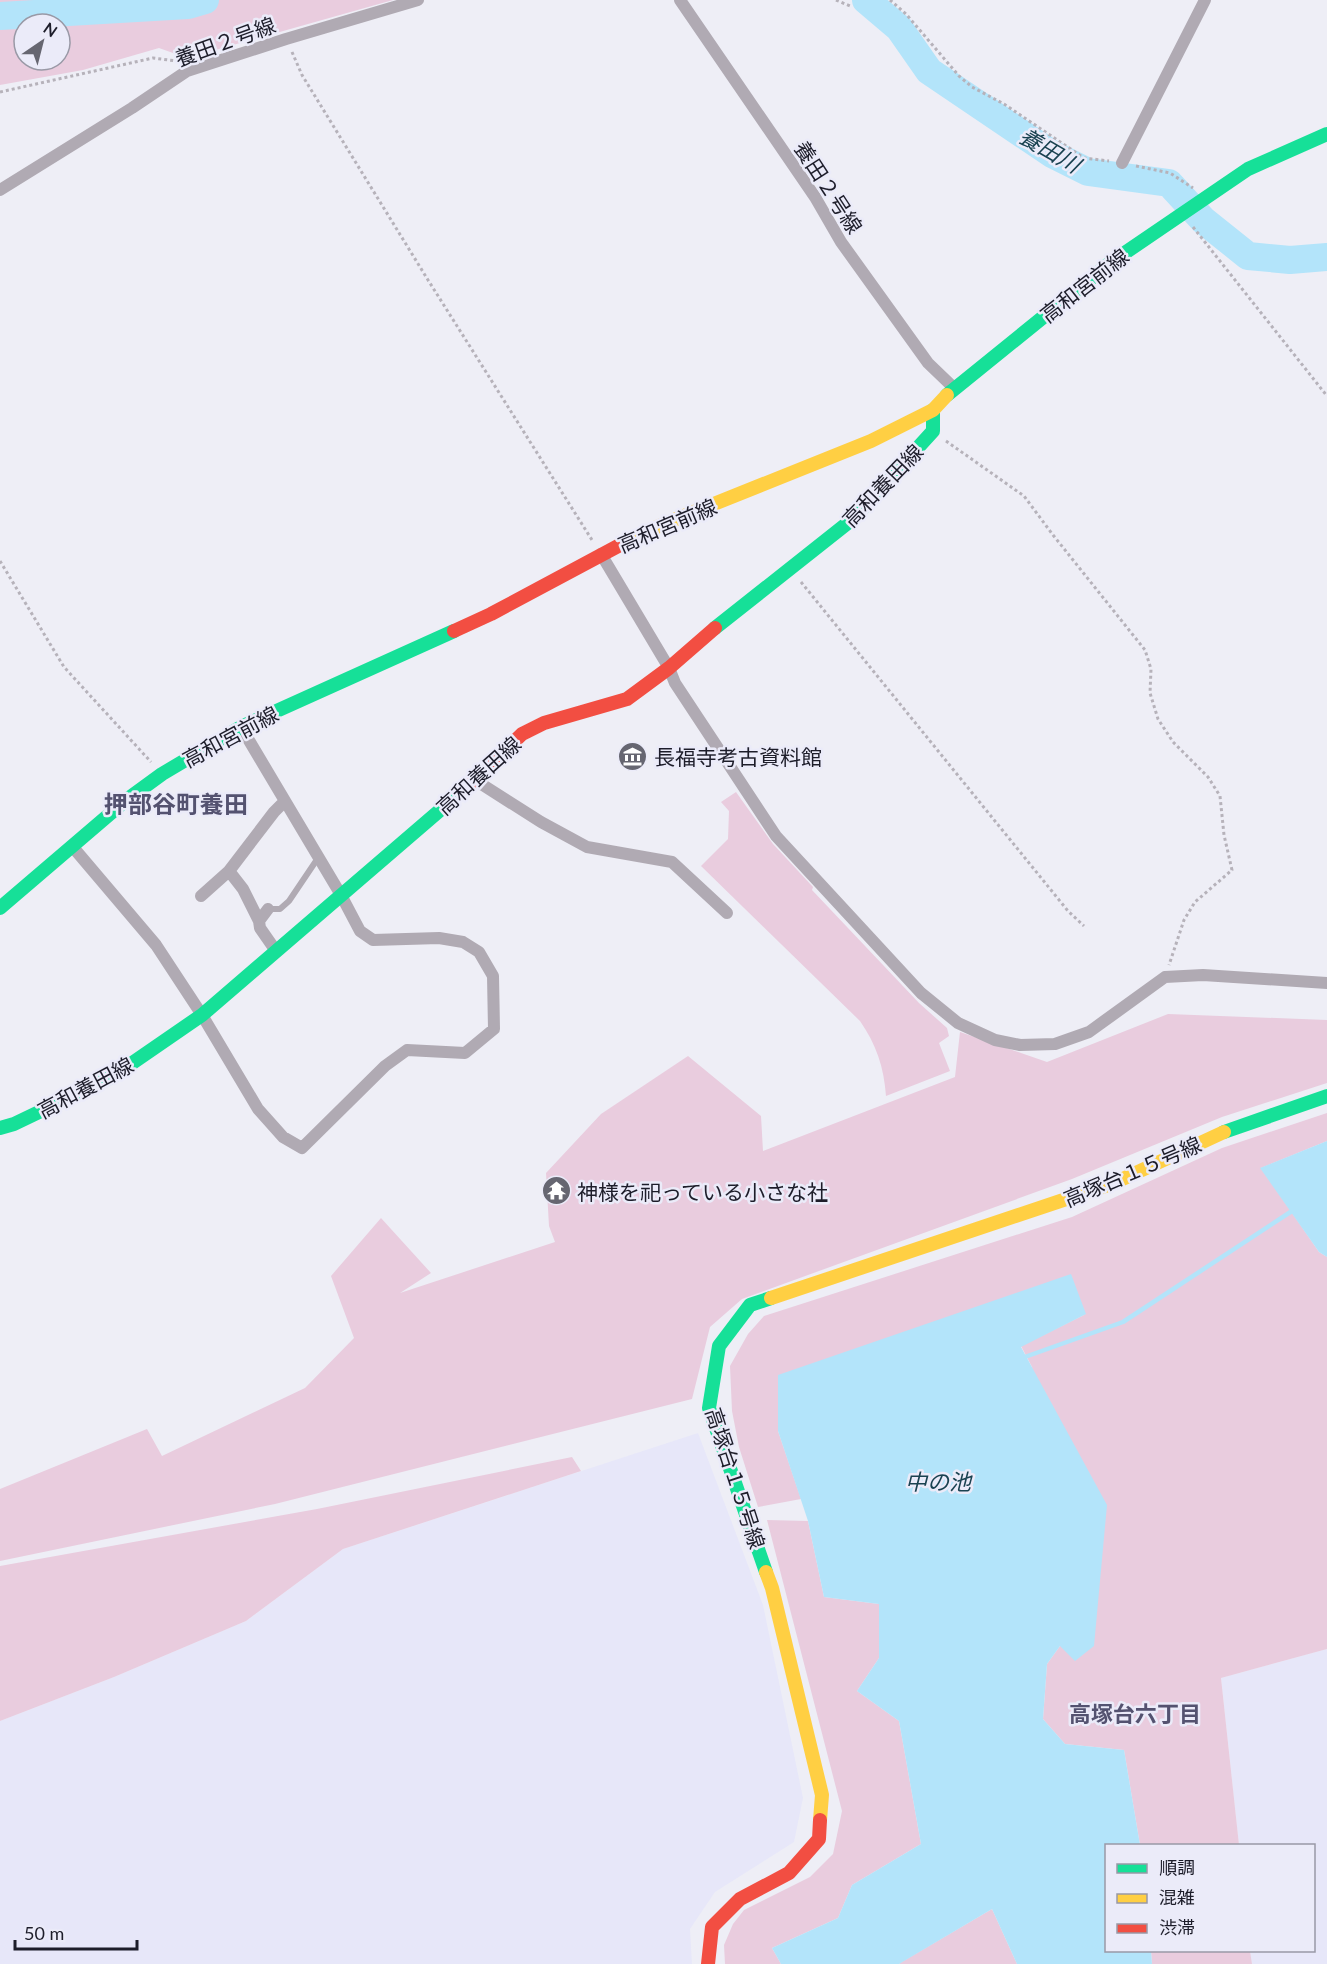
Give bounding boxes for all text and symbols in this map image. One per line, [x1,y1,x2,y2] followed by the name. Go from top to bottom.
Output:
[171,11,279,71] street label: 養田２号線
[12,12,72,72] north arrow
[40,18,61,41] text: N
[1015,122,1087,179] water label: 養田川
[790,136,868,238] street label: 養田２号線
[1035,243,1133,327] street label: 高和宮前線
[837,439,927,531] street label: 高和養田線
[614,493,720,557] street label: 高和宮前線
[178,700,282,772] street label: 高和宮前線
[431,731,525,819] street label: 高和養田線
[617,740,649,772] museum icon: 長福寺考古資料館
[654,744,822,769] place label: 長福寺考古資料館
[104,789,248,818] district label: 押部谷町養田
[33,1051,137,1123] street label: 高和養田線
[1059,1131,1205,1211] street label: 高塚台１５号線
[540,1175,572,1207] temple icon: 神様を祀っている小さな社
[577,1179,828,1204] place label: 神様を祀っている小さな社
[701,1404,771,1552] street label: 高塚台１５号線
[905,1468,973,1495] water label: 中の池
[1069,1700,1201,1727] district label: 高塚台六丁目
[1105,1844,1315,1952] legend
[1159,1856,1195,1878] text: 順調
[1159,1886,1195,1908] text: 混雑
[15,1913,136,1951] scale bar
[1159,1916,1195,1938] text: 渋滞
[24,1922,64,1944] text: 50 m

